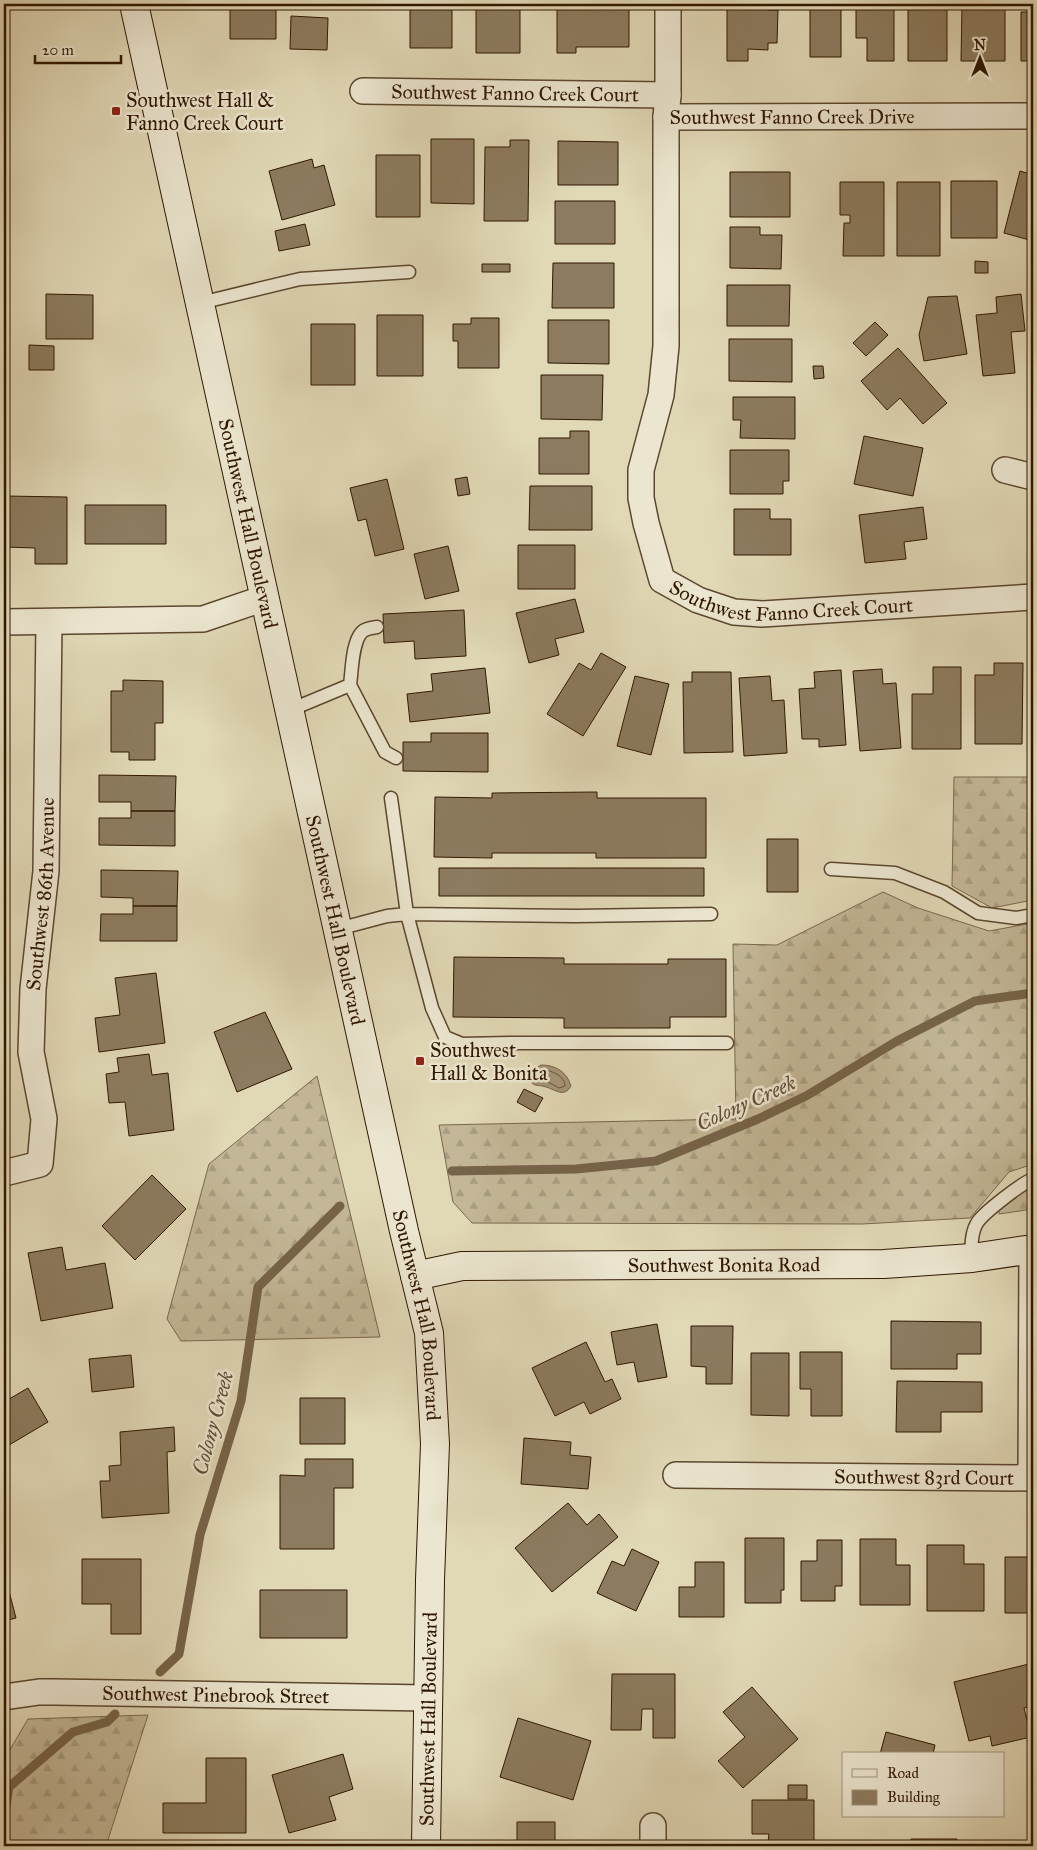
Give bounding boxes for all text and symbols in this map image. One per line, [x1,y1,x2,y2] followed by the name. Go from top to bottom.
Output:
[35,32,121,64] scale bar
[954,32,1004,82] north arrow
[974,37,986,54] text: N
[42,41,74,59] text: 20 m
[391,79,639,107] street label: Southwest Fanno Creek Court
[126,88,284,135] place label: Southwest Hall & Fanno Creek Court
[669,104,915,129] street label: Southwest Fanno Creek Drive
[110,105,122,117] marker: Southwest Hall & Fanno Creek Court
[214,416,283,631] street label: Southwest Hall Boulevard
[665,575,914,626] street label: Southwest Fanno Creek Court
[21,797,59,992] street label: Southwest 86th Avenue
[301,813,370,1027] street label: Southwest Hall Boulevard
[430,1038,548,1085] place label: Southwest Hall & Bonita
[414,1055,426,1067] marker: Southwest Hall & Bonita
[692,1069,800,1136] water label: Colony Creek
[388,1207,446,1421] street label: Southwest Hall Boulevard
[628,1252,820,1277] street label: Southwest Bonita Road
[187,1368,239,1478] water label: Colony Creek
[834,1464,1014,1490] street label: Southwest 83rd Court
[414,1612,442,1826] street label: Southwest Hall Boulevard
[102,1681,329,1708] street label: Southwest Pinebrook Street
[842,1752,1004,1818] legend
[887,1764,919,1782] text: Road
[887,1788,941,1806] text: Building

